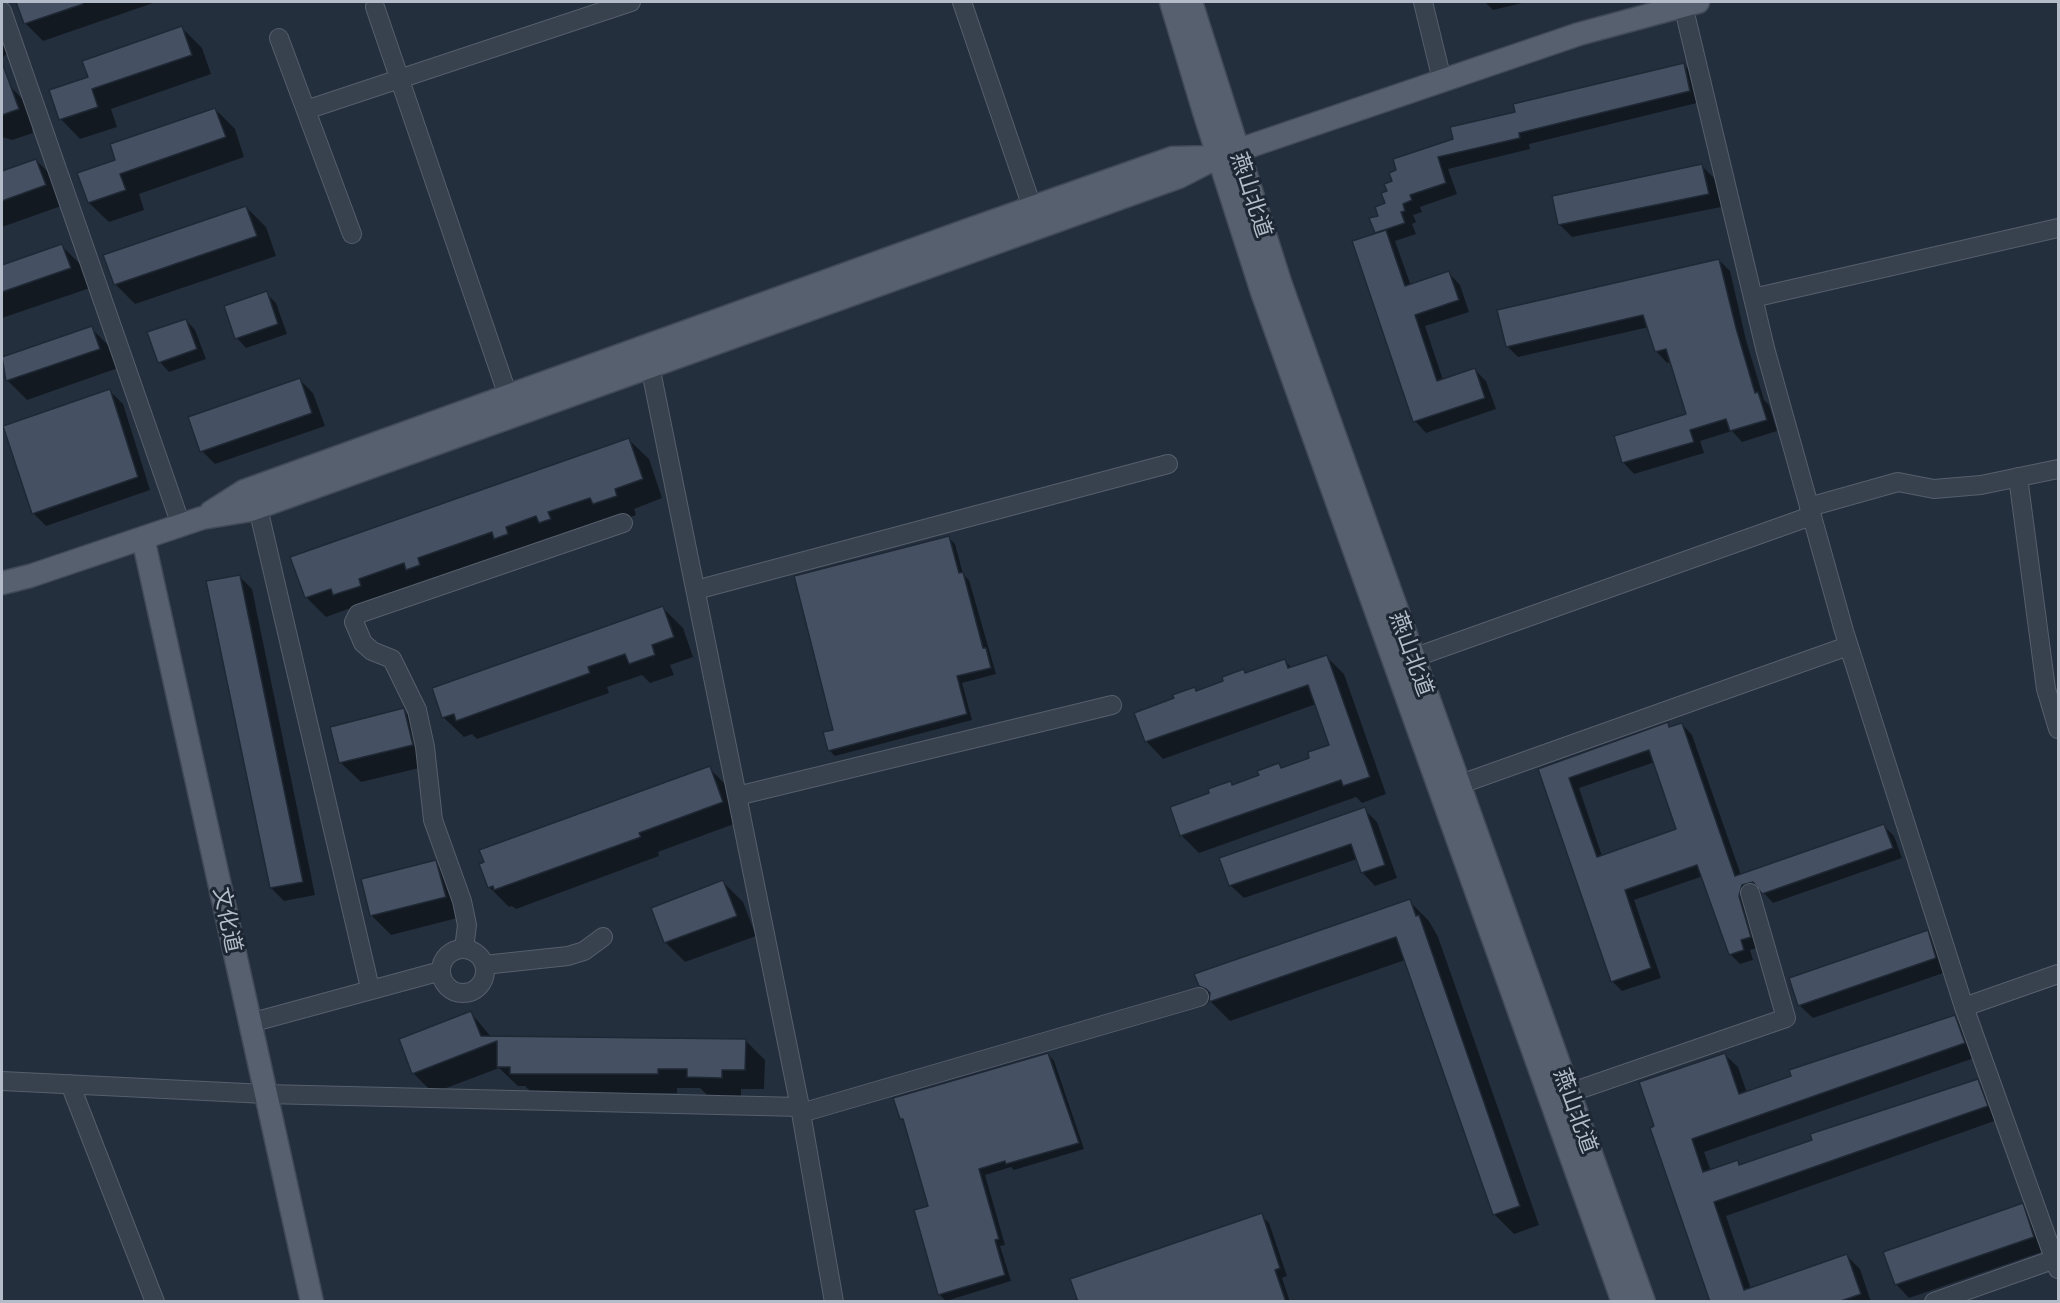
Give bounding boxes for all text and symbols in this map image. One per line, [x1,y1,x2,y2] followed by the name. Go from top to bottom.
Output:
[1225,149,1277,241] street label: 燕山北道
[1384,608,1438,700] street label: 燕山北道
[207,885,247,955] street label: 文化道
[1548,1065,1602,1157] street label: 燕山北道

